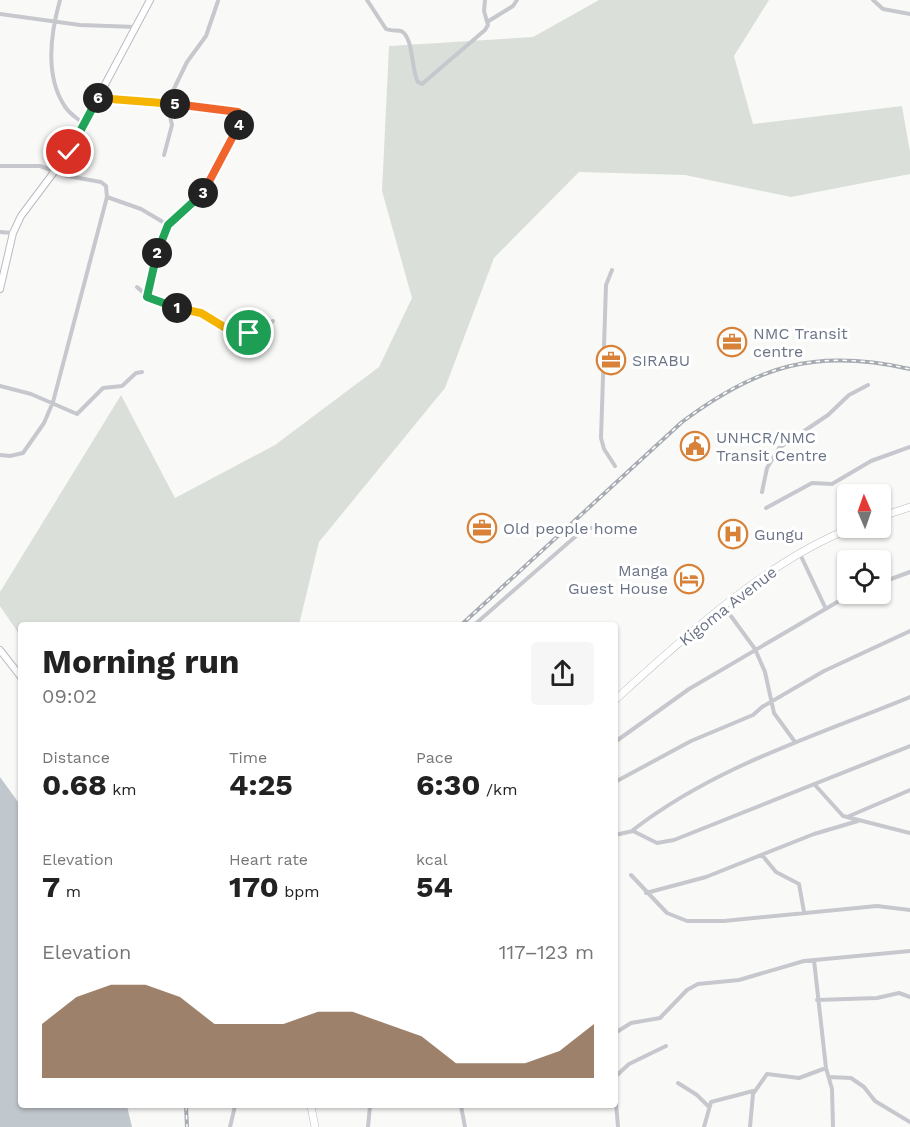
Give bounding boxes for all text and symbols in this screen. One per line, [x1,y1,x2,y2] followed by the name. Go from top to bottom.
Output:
[83,83,113,113] pin: 6
[93,88,103,107] text: 6
[160,89,190,119] pin: 5
[170,94,180,113] text: 5
[224,110,254,140] pin: 4
[234,115,244,134] text: 4
[43,126,94,177] pin
[52,135,85,168] icon: check
[188,178,218,208] pin: 3
[198,183,208,202] text: 3
[142,238,172,268] pin: 2
[152,243,162,262] text: 2
[162,293,192,323] pin: 1
[174,298,180,317] text: 1
[223,307,274,358] pin
[232,316,265,349] icon: arrive
[753,324,848,361] place label: NMC Transit centre
[716,326,748,358] office icon: NMC Transit centre
[595,344,627,376] office icon: SIRABU
[632,351,690,370] place label: SIRABU
[716,428,827,465] place label: UNHCR/NMC Transit Centre
[679,430,711,462] public building icon: UNHCR/NMC Transit Centre
[837,484,891,538] north arrow
[837,484,891,604] map controls
[466,512,498,544] office icon: Old people home
[717,518,749,550] hospital icon: Gungu
[503,519,638,538] place label: Old people home
[754,525,804,544] place label: Gungu
[837,550,891,604] button: locate
[568,561,668,598] place label: Manga Guest House
[676,562,780,650] street label: Kigoma Avenue
[673,563,705,595] hotel icon: Manga Guest House
[42,642,239,681] text: Morning run
[531,642,594,705] button: share
[42,684,97,708] text: 09:02
[42,748,110,767] text: Distance
[229,748,267,767] text: Time
[416,748,453,767] text: Pace
[42,767,107,802] text: 0.68
[229,767,293,802] text: 4:25
[416,767,481,802] text: 6:30
[107,780,137,799] text: km
[481,780,517,799] text: /km
[42,850,113,869] text: Elevation
[229,850,308,869] text: Heart rate
[416,850,448,869] text: kcal
[42,869,60,904] text: 7
[229,869,279,904] text: 170
[416,869,453,904] text: 54
[60,882,81,901] text: m
[279,882,320,901] text: bpm
[42,940,131,964] text: Elevation
[499,940,594,964] text: 117–123 m

